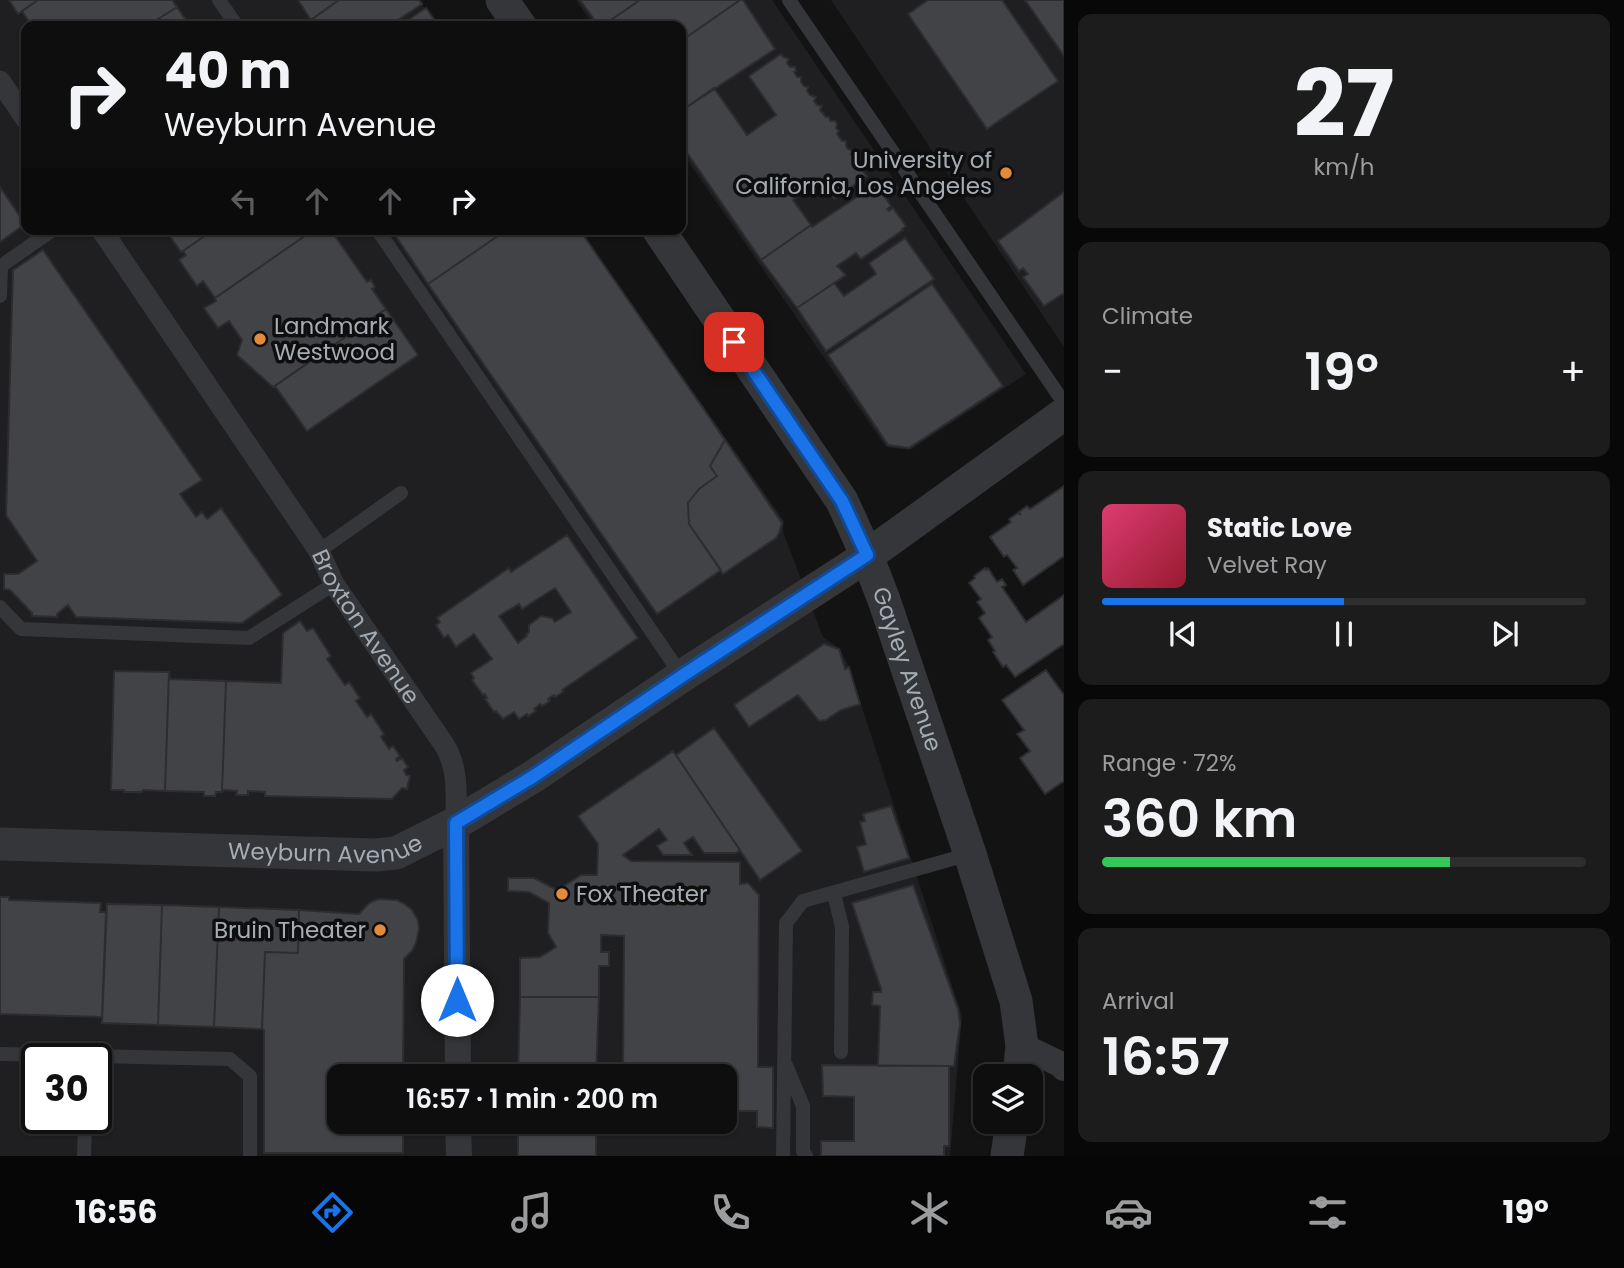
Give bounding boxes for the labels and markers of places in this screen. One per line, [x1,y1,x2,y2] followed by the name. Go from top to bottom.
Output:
[735,144,992,202] place label: University of California, Los Angeles
[998,165,1014,181] marker: University of California, Los Angeles
[274,310,395,368] place label: Landmark Westwood
[704,312,764,372] pin
[252,331,268,347] marker: Landmark Westwood
[576,878,708,910] place label: Fox Theater
[554,886,570,902] marker: Fox Theater
[214,914,366,946] place label: Bruin Theater
[372,922,388,938] marker: Bruin Theater

